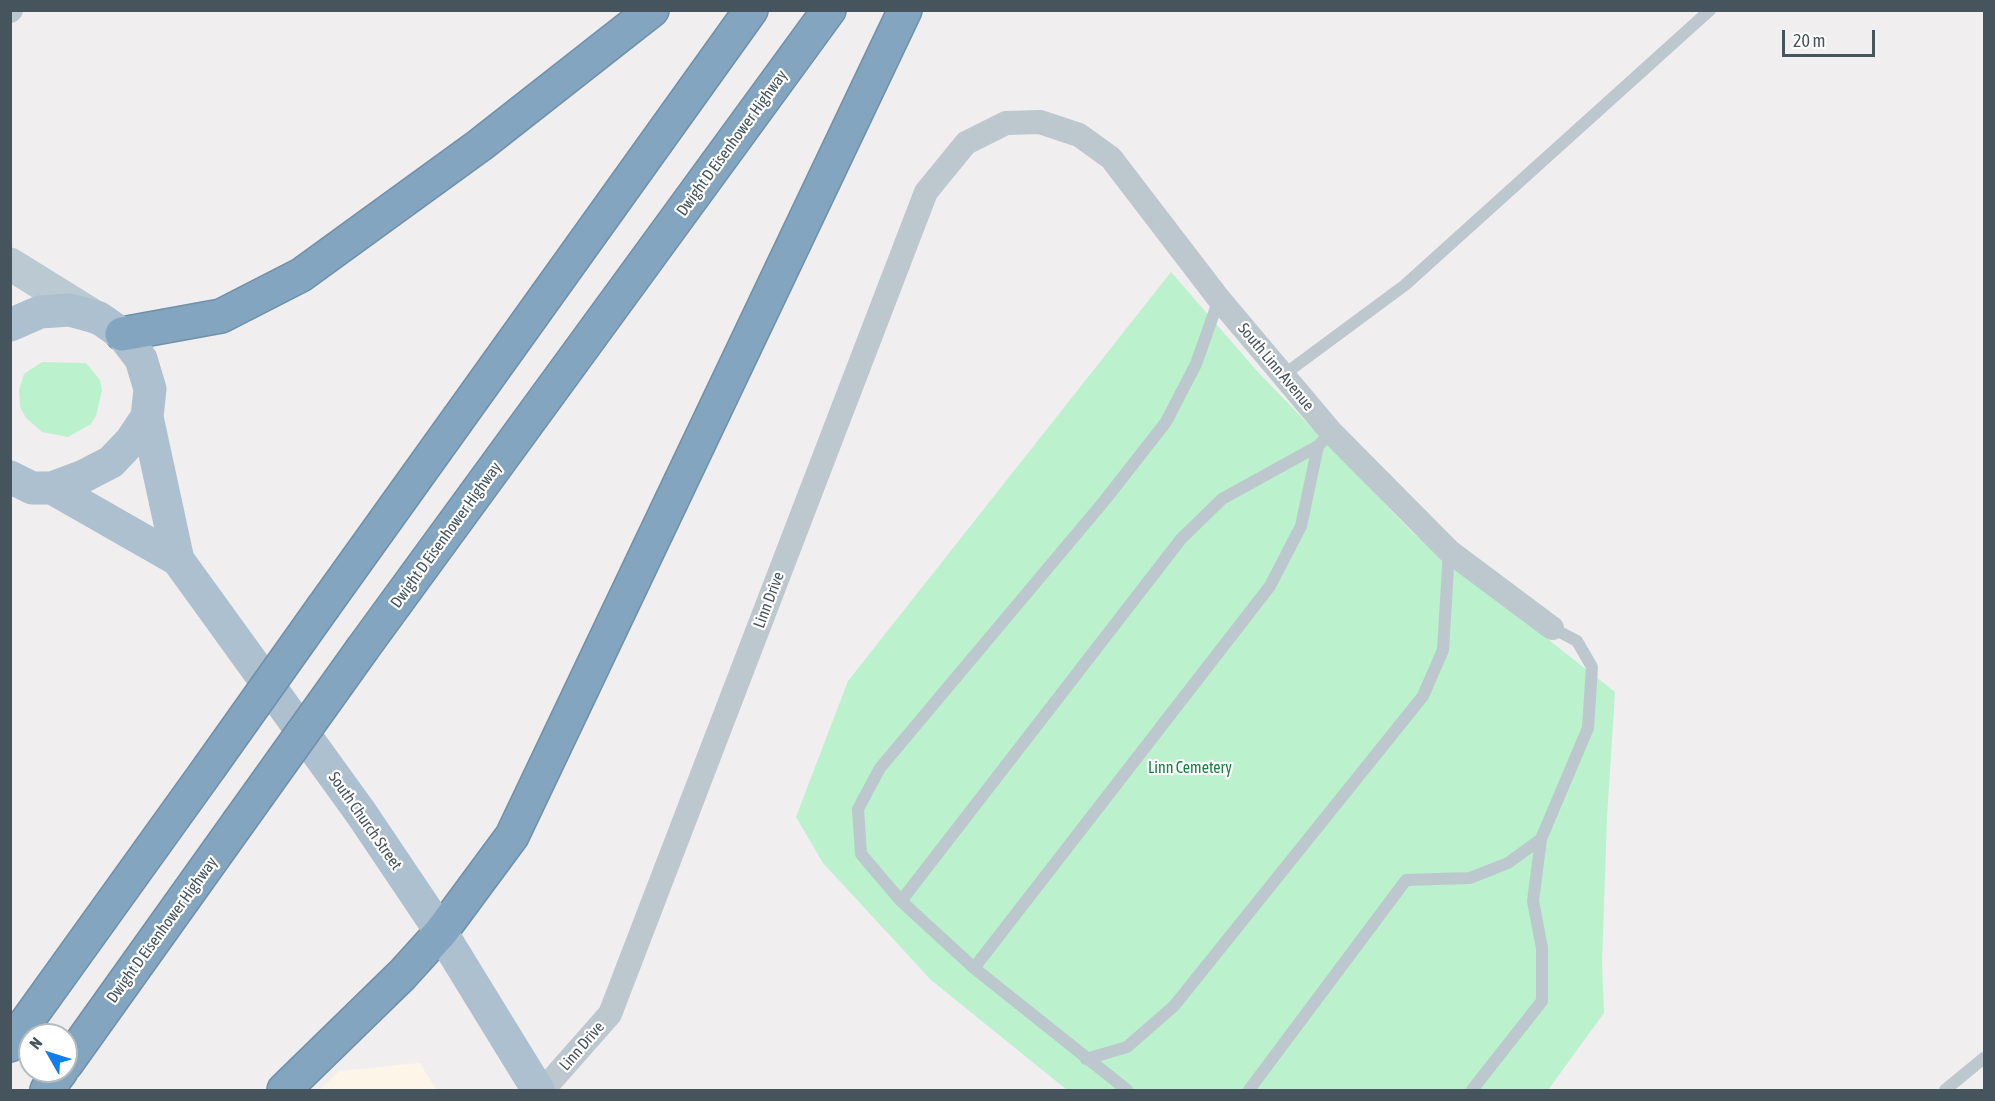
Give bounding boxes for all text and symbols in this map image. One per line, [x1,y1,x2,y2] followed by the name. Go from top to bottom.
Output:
[1785,18,1878,56] scale bar
[1793,30,1825,51] text: 20 m
[673,66,791,220] street label: Dwight D Eisenhower Highway
[1234,319,1318,415] street label: South Linn Avenue
[387,458,505,612] street label: Dwight D Eisenhower Highway
[750,569,788,631] street label: Linn Drive
[1148,758,1232,778] park label: Linn Cemetery
[324,768,406,874] street label: South Church Street
[103,853,221,1007] street label: Dwight D Eisenhower Highway
[556,1018,608,1074] street label: Linn Drive
[18,1023,78,1083] north arrow
[26,1034,46,1052] text: N

